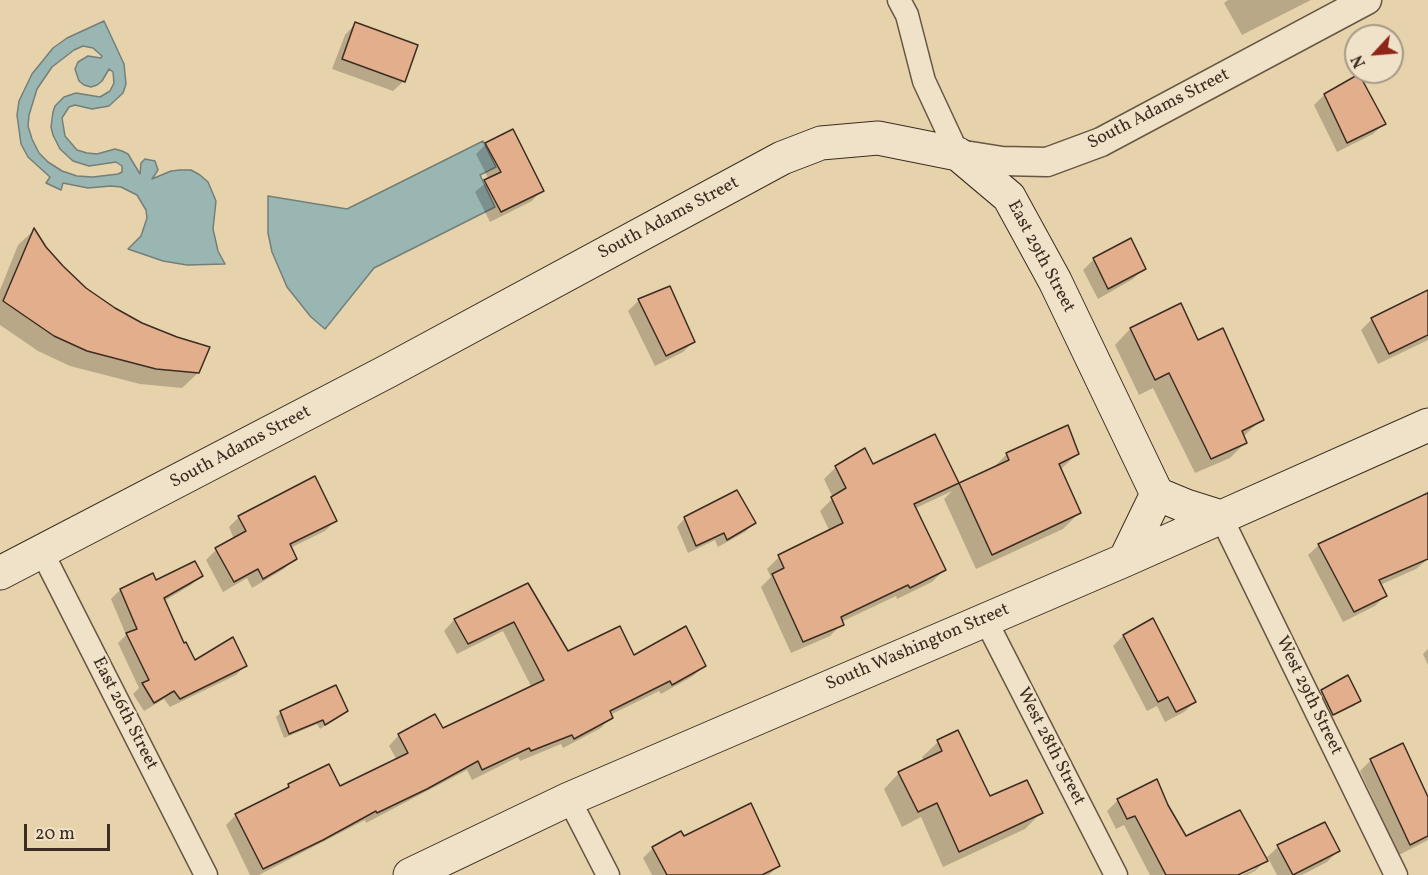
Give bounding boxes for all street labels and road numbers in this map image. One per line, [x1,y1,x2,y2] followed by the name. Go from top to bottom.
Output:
[1085,65,1233,155] street label: South Adams Street
[595,173,743,265] street label: South Adams Street
[1001,197,1079,317] street label: East 29th Street
[167,402,315,494] street label: South Adams Street
[823,600,1013,696] street label: South Washington Street
[1270,633,1346,759] street label: West 29th Street
[86,654,162,774] street label: East 26th Street
[1011,684,1089,810] street label: West 28th Street

